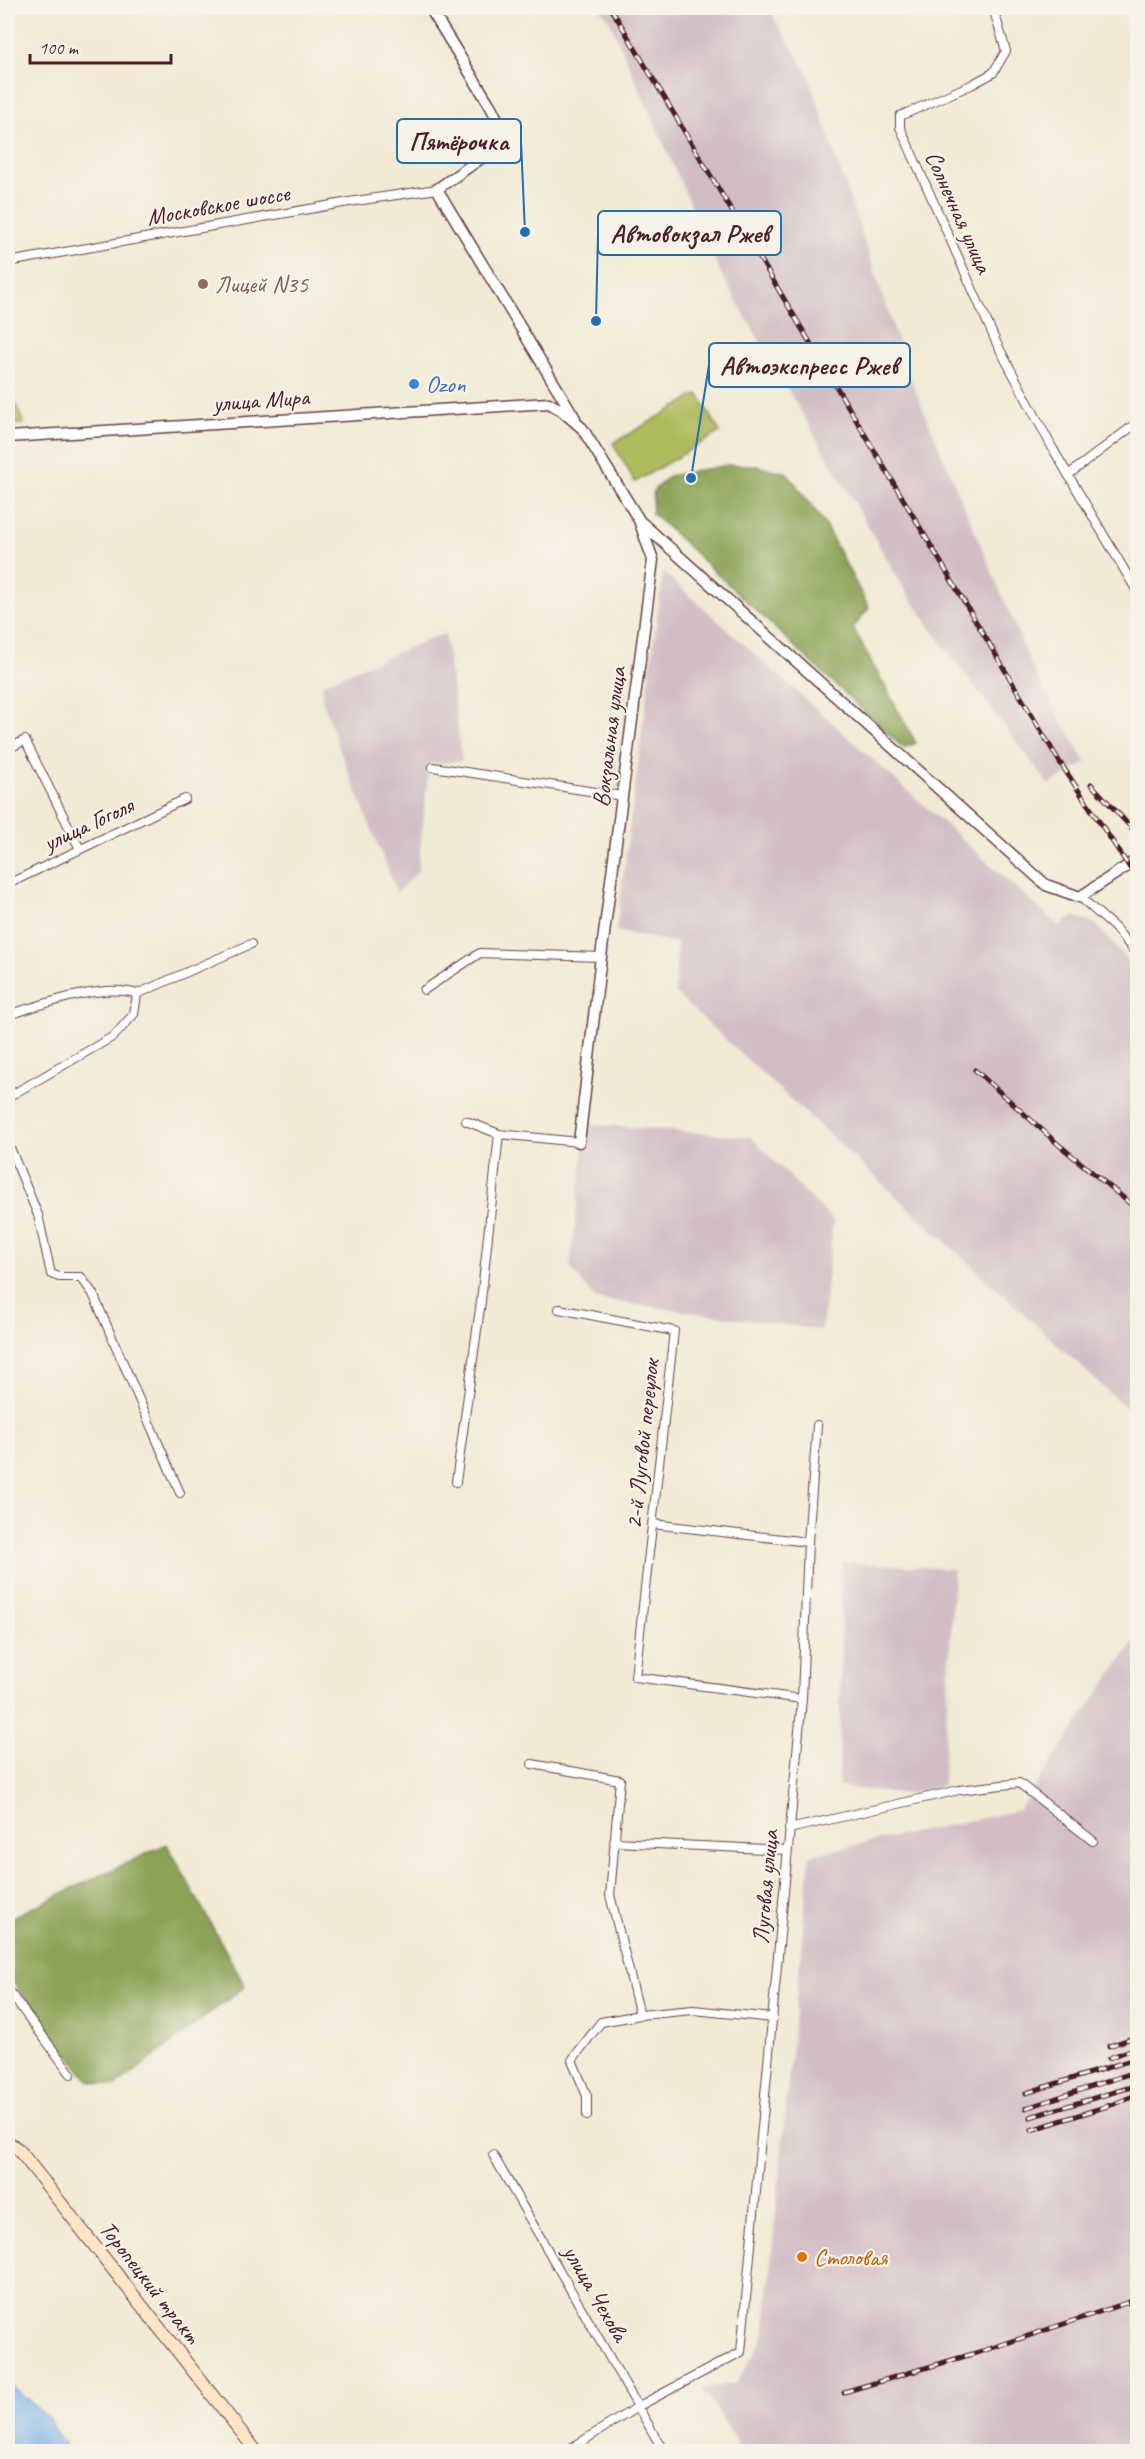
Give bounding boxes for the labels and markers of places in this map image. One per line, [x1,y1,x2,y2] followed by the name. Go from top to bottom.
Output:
[397,119,521,163] callout: Пятёрочка
[598,211,781,255] callout: Автовокзал Ржев
[215,269,309,299] place label: Лицей N35
[196,277,210,291] marker: Лицей N35
[709,343,910,387] callout: Автоэкспресс Ржев
[426,369,466,399] place label: Ozon
[407,377,421,391] marker: Ozon
[814,2242,889,2272] place label: Столовая
[795,2250,809,2264] marker: Столовая

